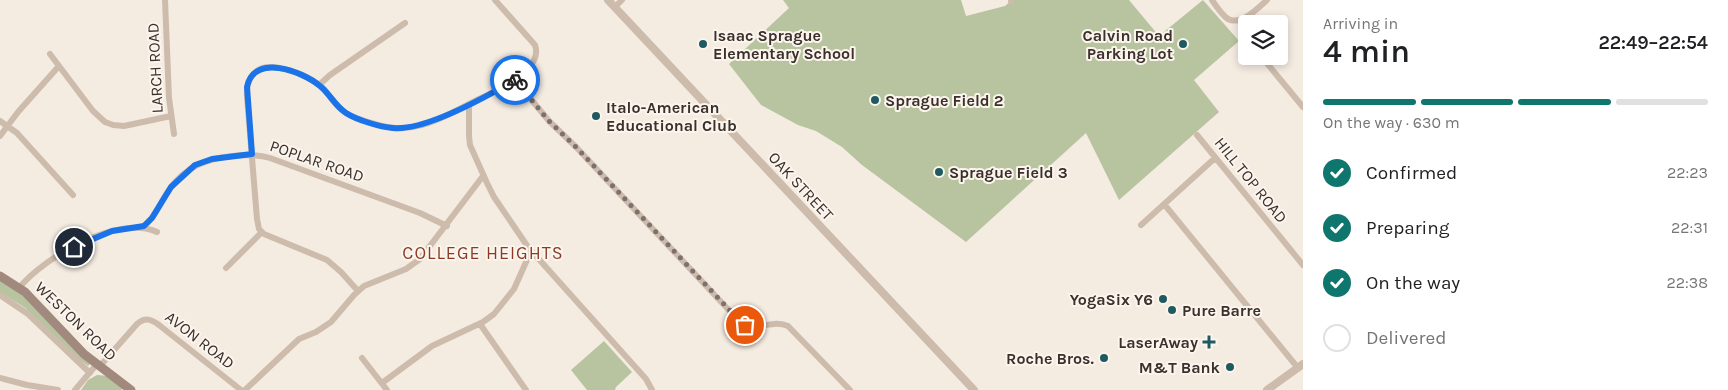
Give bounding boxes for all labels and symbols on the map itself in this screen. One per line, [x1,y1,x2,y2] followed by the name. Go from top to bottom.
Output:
[143,22,167,114] street label: LARCH ROAD
[713,26,855,63] place label: Isaac Sprague Elementary School
[1083,26,1173,63] place label: Calvin Road Parking Lot
[697,38,709,50] marker: Isaac Sprague Elementary School
[1177,38,1189,50] marker: Calvin Road Parking Lot
[490,55,540,105] courier
[885,91,1003,110] place label: Sprague Field 2
[869,94,881,106] marker: Sprague Field 2
[606,98,737,135] place label: Italo-American Educational Club
[590,110,602,122] marker: Italo-American Educational Club
[1211,133,1291,227] street label: HILL TOP ROAD
[267,136,367,186] street label: POPLAR ROAD
[765,148,837,224] street label: OAK STREET
[949,163,1068,182] place label: Sprague Field 3
[933,166,945,178] marker: Sprague Field 3
[53,226,95,268] pin
[402,242,564,264] district label: COLLEGE HEIGHTS
[31,277,121,365] street label: WESTON ROAD
[1070,290,1153,309] place label: YogaSix Y6
[1157,293,1169,305] marker: YogaSix Y6
[1182,301,1261,320] place label: Pure Barre
[724,304,766,346] pin
[1166,304,1178,316] marker: Pure Barre
[162,307,238,373] street label: AVON ROAD
[1118,333,1198,352] place label: LaserAway
[1202,335,1216,349] marker: LaserAway
[1006,349,1095,368] place label: Roche Bros.
[1098,352,1110,364] marker: Roche Bros.
[1139,358,1221,377] place label: M&T Bank
[1224,361,1236,373] marker: M&T Bank

